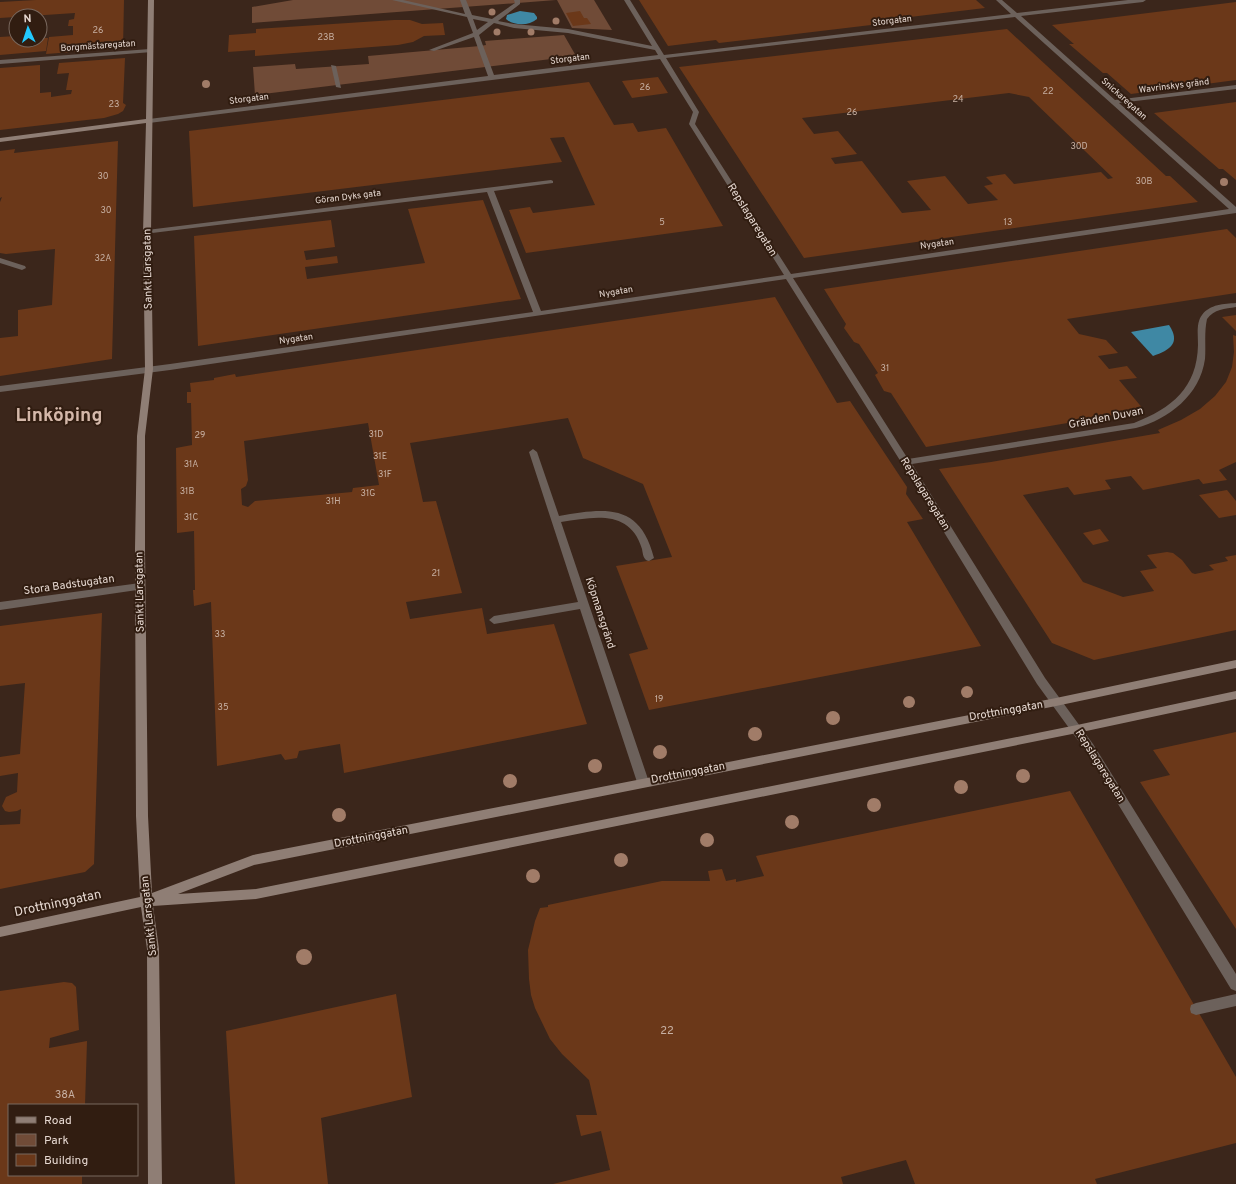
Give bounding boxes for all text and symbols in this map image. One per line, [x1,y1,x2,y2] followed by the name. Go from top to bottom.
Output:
[8,8,48,48] north arrow
[23,12,32,26] text: N
[872,13,912,29] street label: Storgatan
[93,25,103,36] house number: 26
[318,32,334,43] house number: 23B
[60,38,136,54] street label: Borgmästaregatan
[550,51,590,67] street label: Storgatan
[1099,76,1149,122] street label: Snickaregatan
[1138,76,1210,96] street label: Wavrinskys gränd
[640,82,650,93] house number: 26
[1042,86,1054,97] house number: 22
[229,91,269,107] street label: Storgatan
[952,94,964,105] house number: 24
[109,99,119,110] house number: 23
[847,107,857,118] house number: 26
[1070,141,1088,152] house number: 30D
[97,171,109,182] house number: 30
[1135,176,1153,187] house number: 30B
[724,181,780,259] street label: Repslagaregatan
[314,187,382,206] street label: Göran Dyks gata
[100,205,112,216] house number: 30
[659,217,665,228] house number: 5
[1004,217,1012,228] house number: 13
[140,229,156,309] street label: Sankt Larsgatan
[919,236,955,252] street label: Nygatan
[95,253,111,264] house number: 32A
[598,284,634,300] street label: Nygatan
[278,331,314,347] street label: Nygatan
[881,363,889,374] house number: 31
[16,404,102,428] district label: Linköping
[1067,404,1145,432] street label: Gränden Duvan
[369,429,383,440] house number: 31D
[195,430,205,441] house number: 29
[373,451,387,462] house number: 31E
[897,455,953,533] street label: Repslagaregatan
[184,459,198,470] house number: 31A
[378,469,392,480] house number: 31F
[180,486,194,497] house number: 31B
[361,488,375,499] house number: 31G
[325,496,341,507] house number: 31H
[184,512,198,523] house number: 31C
[132,552,148,632] street label: Sankt Larsgatan
[432,568,440,579] house number: 21
[23,572,115,598] street label: Stora Badstugatan
[582,575,618,651] street label: Köpmansgränd
[215,629,225,640] house number: 33
[655,694,663,705] house number: 19
[968,698,1044,724] street label: Drottninggatan
[217,702,229,713] house number: 35
[1072,727,1128,805] street label: Repslagaregatan
[650,759,726,787] street label: Drottninggatan
[333,823,409,851] street label: Drottninggatan
[138,875,160,957] street label: Sankt Larsgatan
[13,887,103,921] street label: Drottninggatan
[660,1024,674,1038] house number: 22
[55,1088,75,1102] house number: 38A
[8,1104,138,1176] legend
[44,1113,72,1129] text: Road
[44,1133,69,1149] text: Park
[44,1153,88,1169] text: Building

